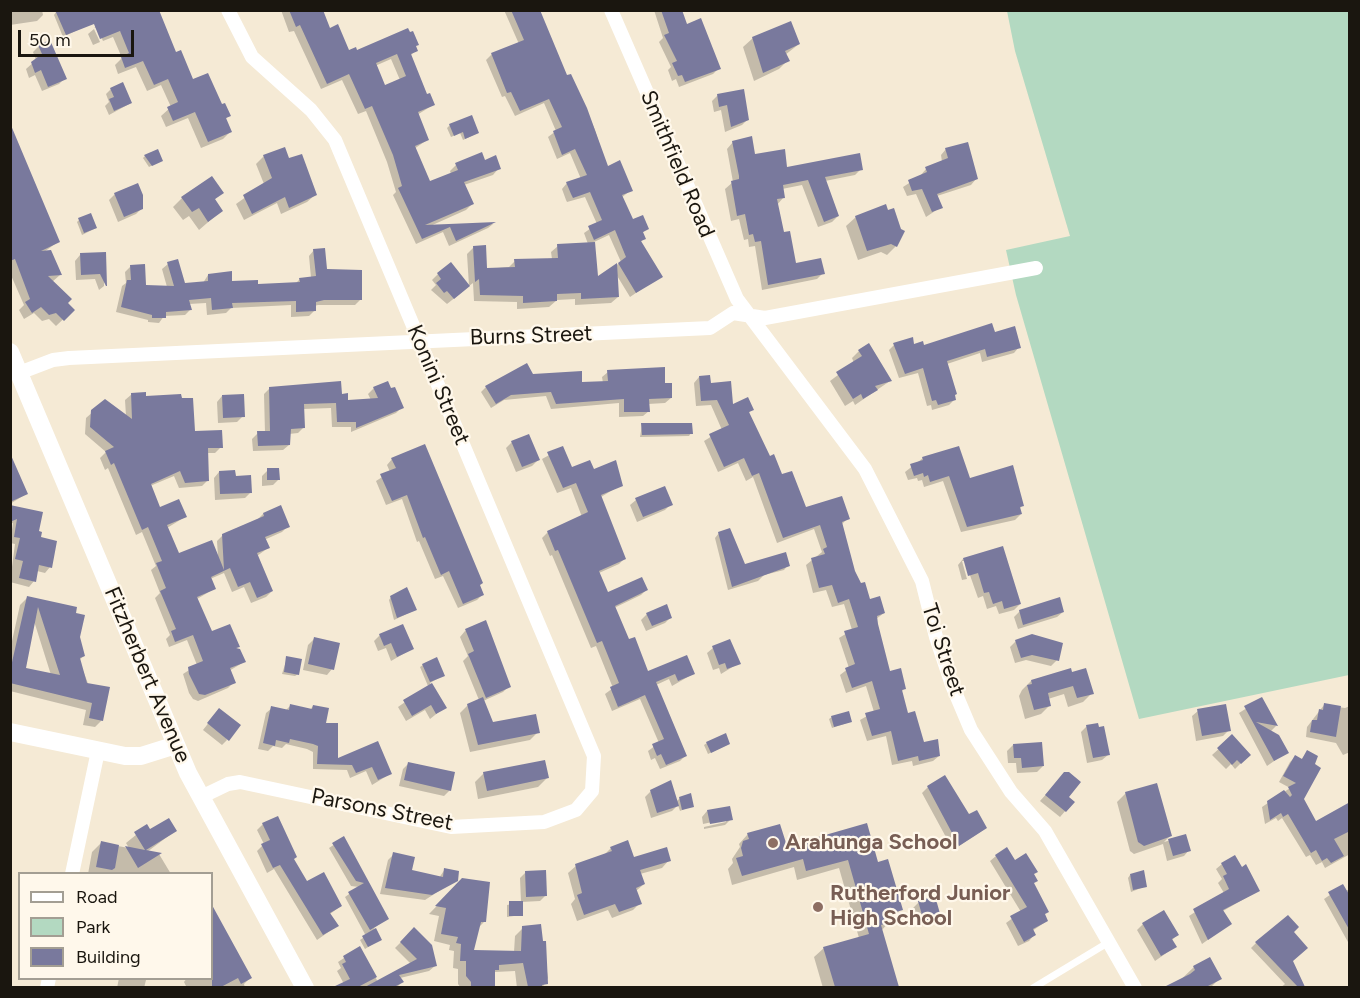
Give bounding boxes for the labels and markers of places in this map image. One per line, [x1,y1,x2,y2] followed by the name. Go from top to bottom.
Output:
[785,830,957,856] place label: Arahunga School
[766,836,780,850] marker: Arahunga School
[830,881,1010,932] place label: Rutherford Junior High School
[811,900,825,914] marker: Rutherford Junior High School

